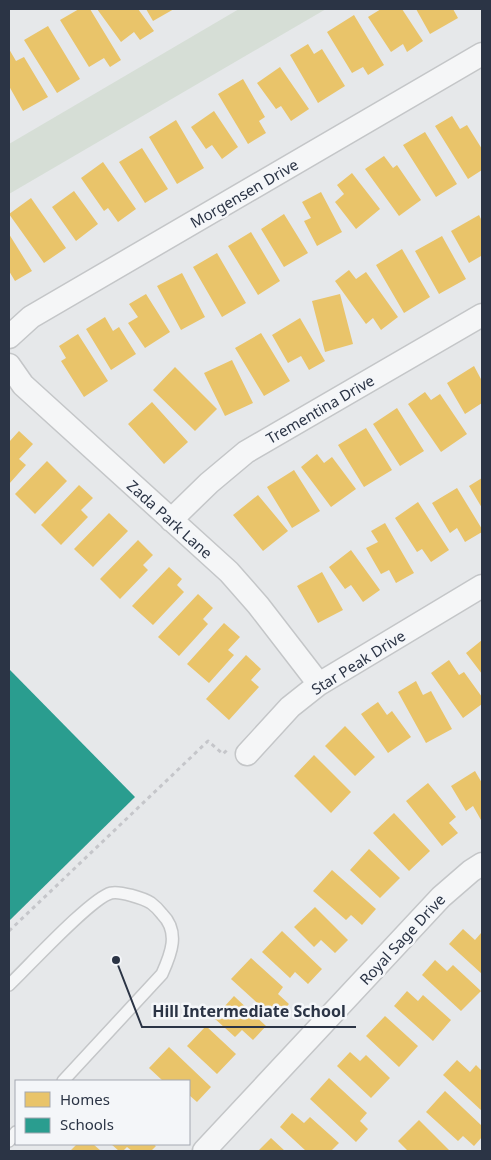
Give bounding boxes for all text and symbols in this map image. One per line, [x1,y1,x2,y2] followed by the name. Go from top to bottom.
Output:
[186,154,302,232] street label: Morgensen Drive
[262,370,378,448] street label: Trementina Drive
[123,475,217,563] street label: Zada Park Lane
[307,625,409,699] street label: Star Peak Drive
[355,889,449,989] street label: Royal Sage Drive
[142,996,356,1027] callout: Hill Intermediate School
[152,1000,346,1022] text: Hill Intermediate School
[15,1080,190,1145] legend
[60,1089,110,1109] text: Homes
[60,1114,114,1134] text: Schools

